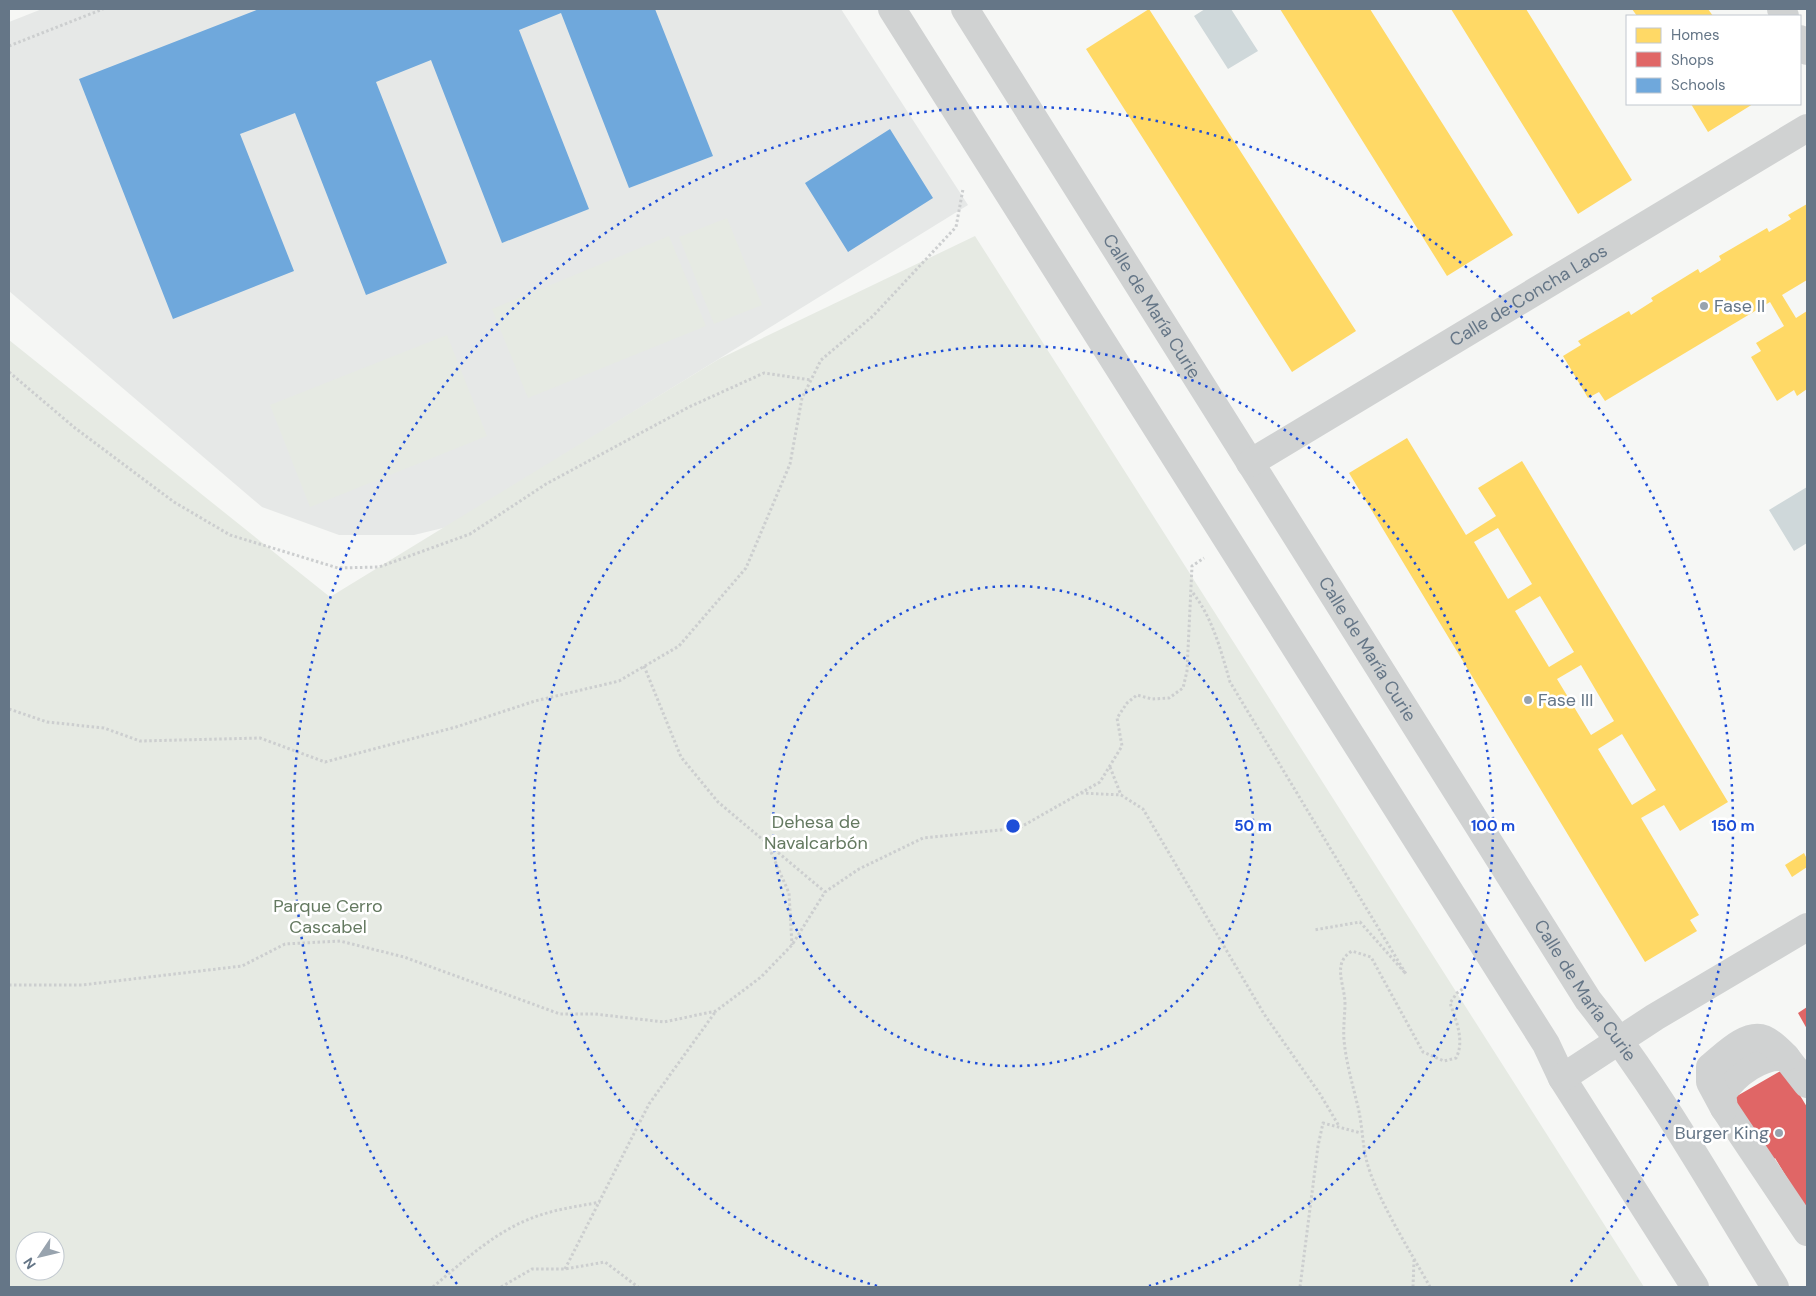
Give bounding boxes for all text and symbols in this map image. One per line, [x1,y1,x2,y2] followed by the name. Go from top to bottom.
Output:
[1626,15,1801,105] legend
[1671,25,1720,45] text: Homes
[1671,50,1714,70] text: Shops
[1671,75,1726,95] text: Schools
[1097,229,1206,383] street label: Calle de María Curie
[1445,239,1612,352] street label: Calle de Concha Laos
[1714,294,1765,318] place label: Fase II
[1698,300,1710,312] marker: Fase II
[1313,572,1422,726] street label: Calle de María Curie
[1538,688,1594,712] place label: Fase III
[1522,694,1534,706] marker: Fase III
[764,810,868,855] park label: Dehesa de Navalcarbón
[1234,816,1272,836] text: 50 m
[1471,816,1515,836] text: 100 m
[1712,816,1755,836] text: 150 m
[1004,817,1022,835] centre of rings
[273,894,383,939] park label: Parque Cerro Cascabel
[1528,915,1642,1066] street label: Calle de María Curie
[1675,1121,1769,1145] place label: Burger King
[1773,1127,1785,1139] marker: Burger King
[15,1231,65,1281] north arrow
[19,1254,40,1273] text: N

